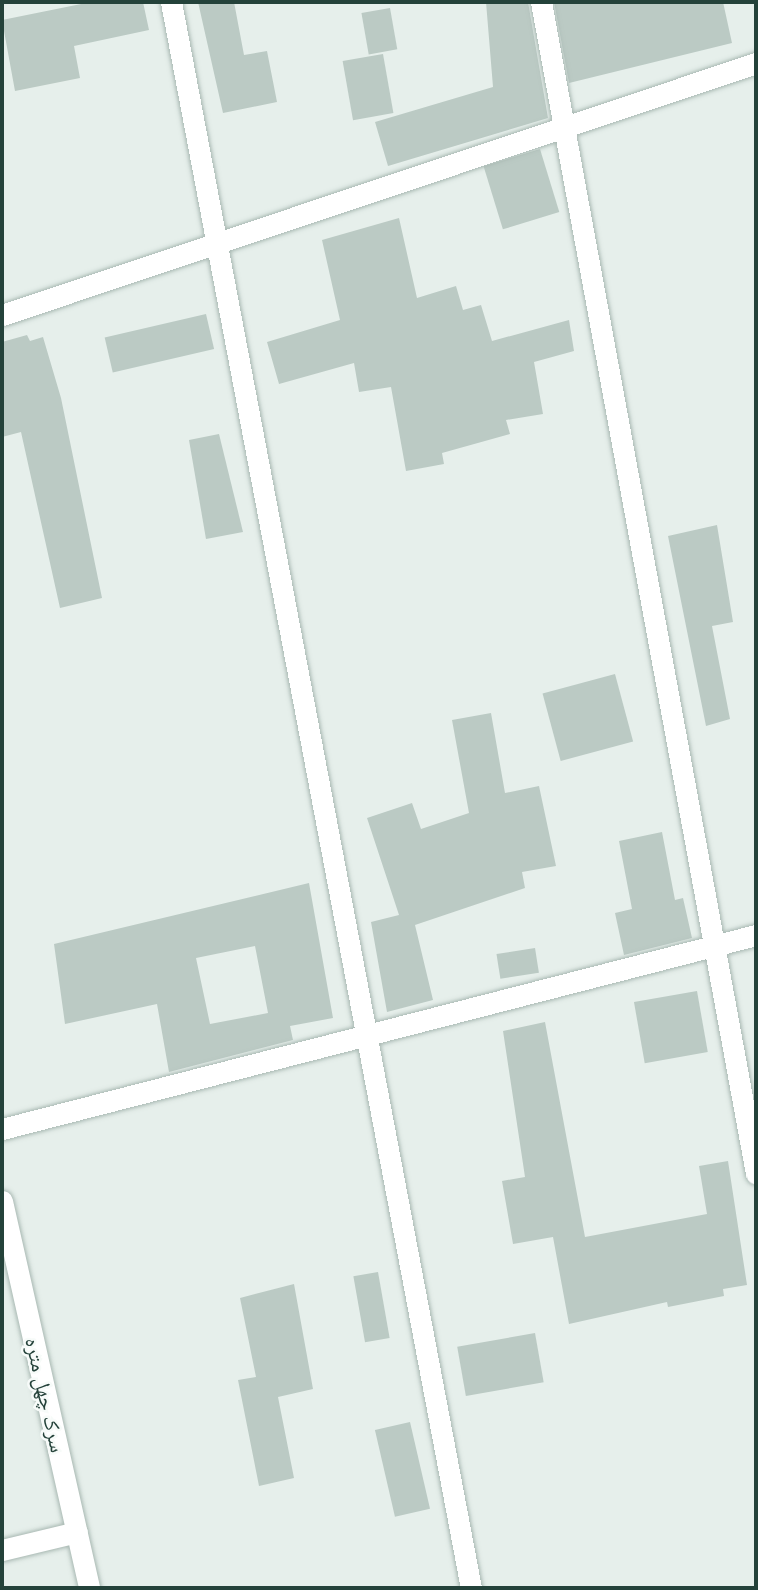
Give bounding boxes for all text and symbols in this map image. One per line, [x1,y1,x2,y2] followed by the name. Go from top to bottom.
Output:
[20,1335,70,1455] street label: سرک چهل متره

